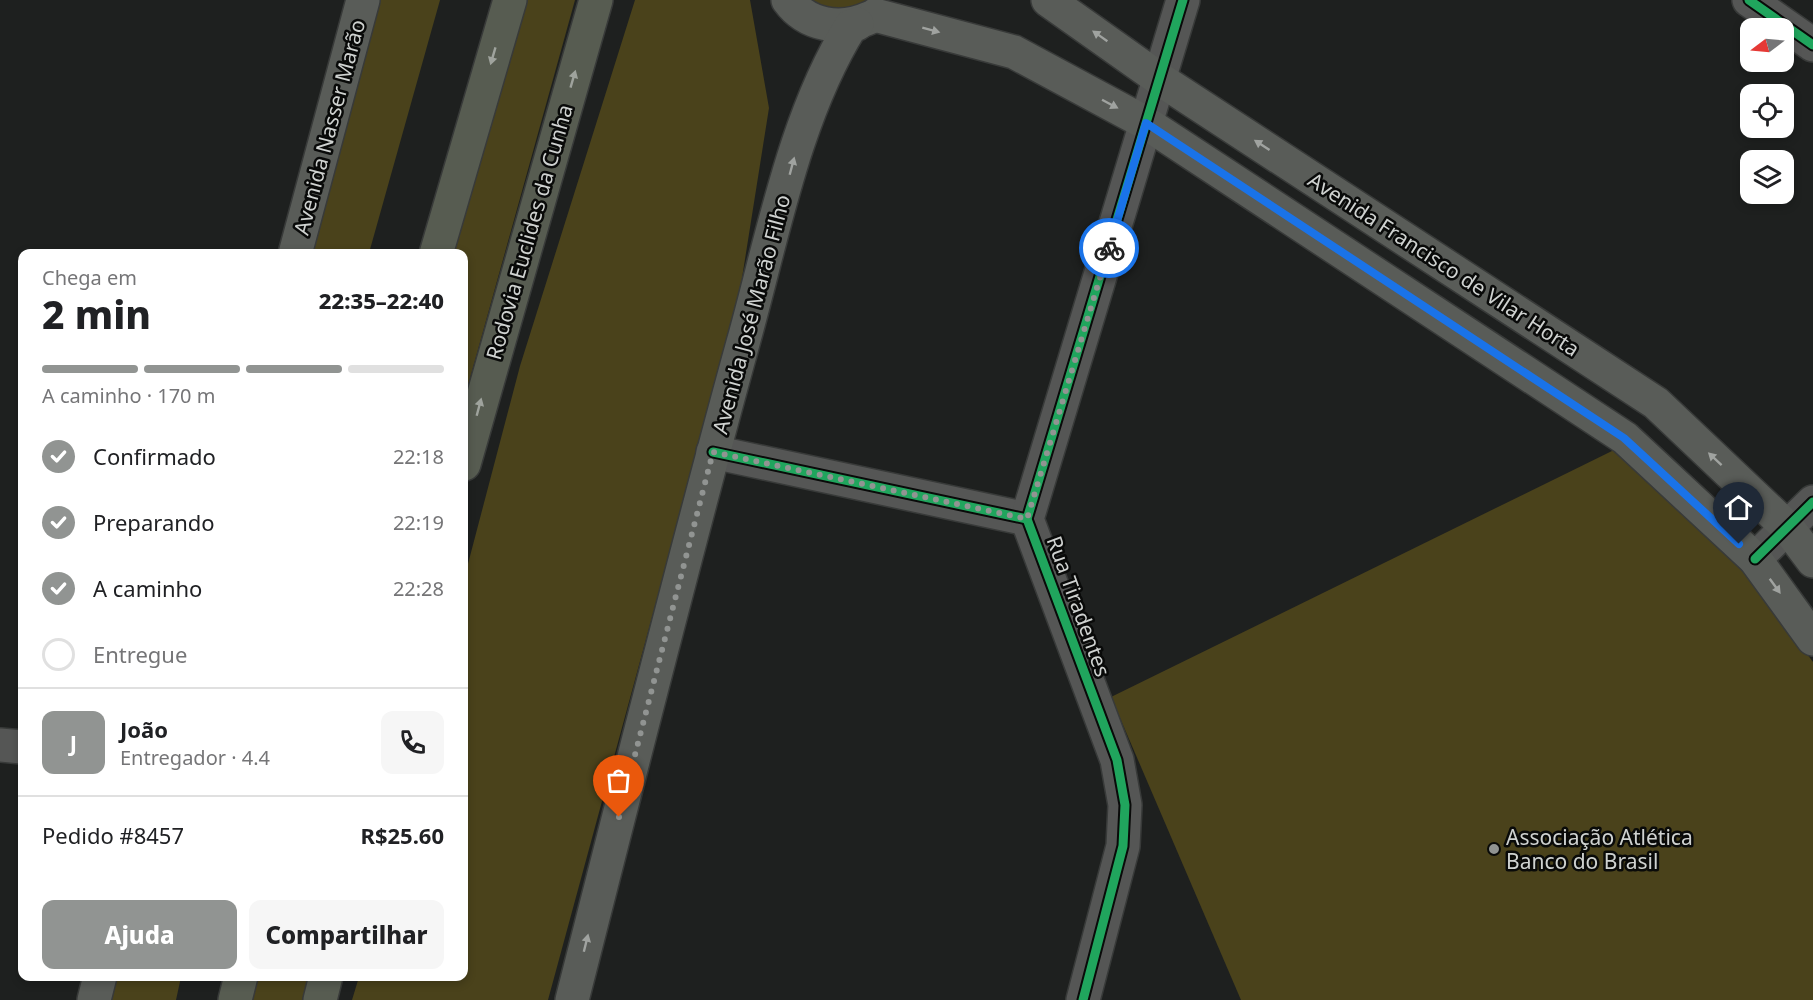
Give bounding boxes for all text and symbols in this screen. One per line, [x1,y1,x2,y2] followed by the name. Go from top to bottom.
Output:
[287,16,371,238] street label: Avenida Nasser Marão
[1740,18,1794,72] north arrow
[1740,18,1794,204] map controls
[922,26,940,36] one-way arrow
[1092,31,1108,42] one-way arrow
[488,47,498,65] one-way arrow
[569,69,578,87] one-way arrow
[1740,84,1794,138] button: locate
[1102,99,1119,109] one-way arrow
[479,101,579,363] street label: Rodovia Euclides da Cunha
[1254,140,1270,151] one-way arrow
[1740,150,1794,204] button: layers
[788,157,797,175] one-way arrow
[1303,166,1585,362] street label: Avenida Francisco de Vilar Horta
[706,191,796,437] street label: Avenida José Marão Filho
[1079,218,1139,278] courier
[1093,232,1126,265] icon: bike
[42,264,137,291] text: Chega em
[319,285,444,315] text: 22:35–22:40
[42,287,151,340] text: 2 min
[42,382,215,409] text: A caminho · 170 m
[474,398,484,416] one-way arrow
[42,440,75,473] icon: check
[93,441,216,471] text: Confirmado
[393,443,444,470] text: 22:18
[1708,452,1722,466] one-way arrow
[1713,482,1764,544] pin
[1722,491,1755,524] icon: home
[42,506,75,539] icon: check
[93,507,215,537] text: Preparando
[393,509,444,536] text: 22:19
[1041,532,1117,680] street label: Rua Tiradentes
[42,572,75,605] icon: check
[93,573,202,603] text: A caminho
[393,575,444,602] text: 22:28
[1769,578,1781,594] one-way arrow
[93,639,187,669] text: Entregue
[381,711,444,774] button: phone
[120,714,168,744] text: João
[70,727,77,757] text: J
[120,744,270,771] text: Entregador · 4.4
[593,755,644,817] pin
[602,764,635,797] icon: bag
[42,820,184,850] text: Pedido #8457
[360,820,444,850] text: R$25.60
[1506,823,1693,875] place label: Associação Atlética Banco do Brasil
[1487,842,1501,856] marker: Associação Atlética Banco do Brasil
[42,900,237,969] button: Ajuda
[249,900,444,969] button: Compartilhar
[582,934,592,953] one-way arrow

